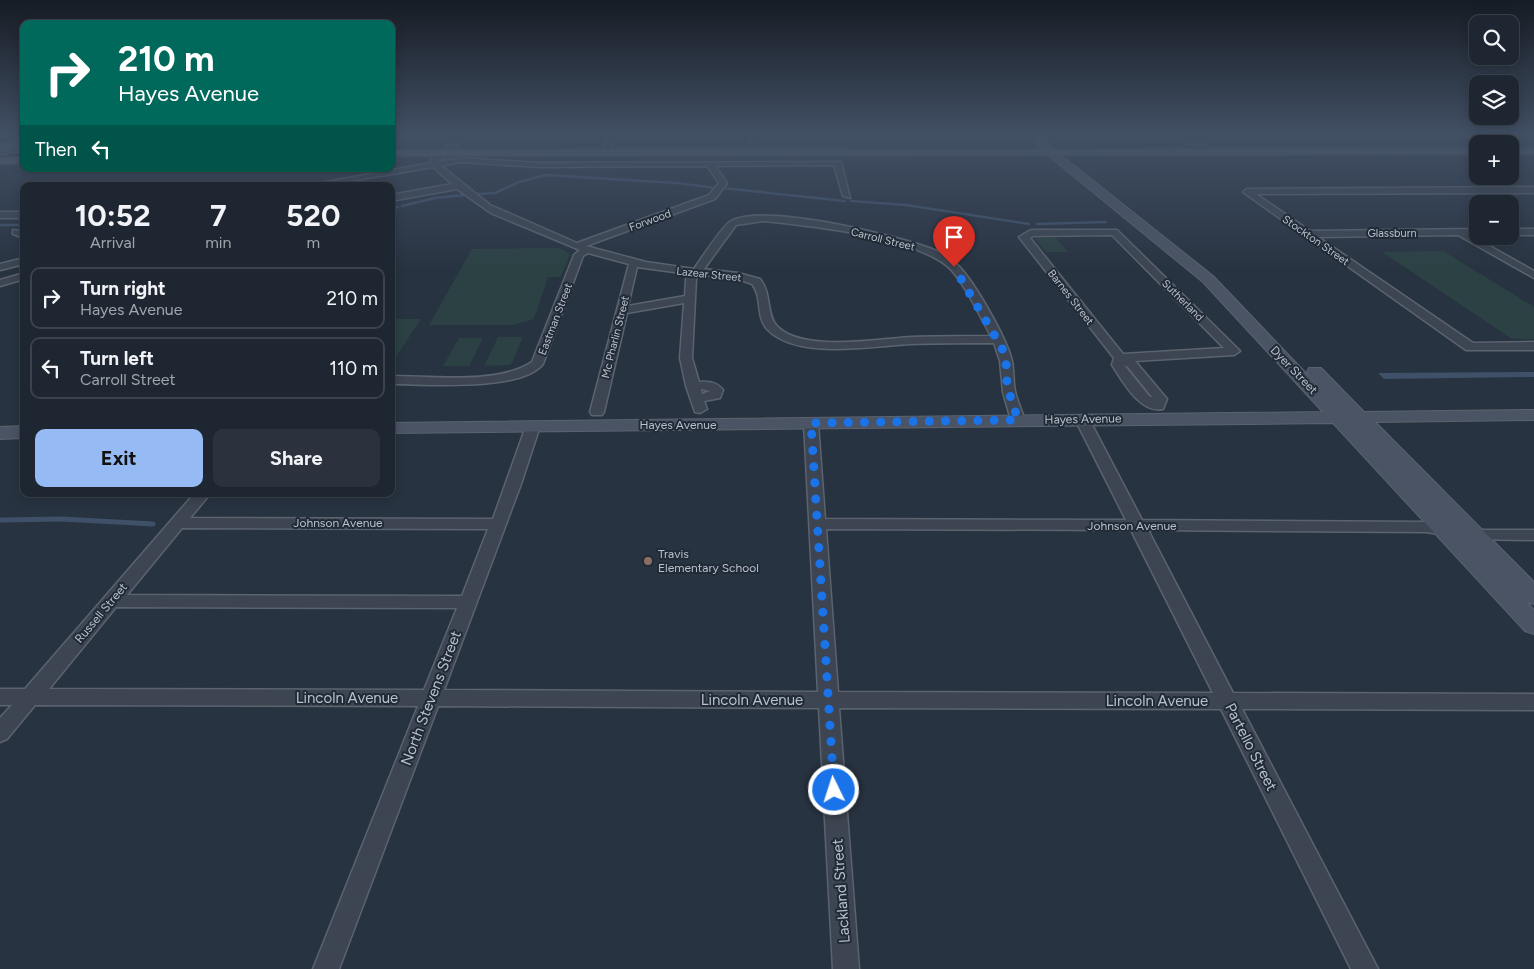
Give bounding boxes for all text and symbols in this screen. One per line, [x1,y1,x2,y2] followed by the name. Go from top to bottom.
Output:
[1469,15,1519,245] map controls
[1469,15,1519,65] button: search
[118,38,215,80] text: 210 m
[35,40,100,105] icon: right
[1469,75,1519,125] button: layers
[118,80,259,107] text: Hayes Avenue
[87,135,115,163] icon: left
[1469,135,1519,185] button: +
[35,138,77,161] text: Then
[1469,195,1519,245] button: −
[75,197,151,234] text: 10:52
[210,197,227,234] text: 7
[286,197,340,234] text: 520
[627,207,673,234] street label: Forwood
[1280,213,1352,268] street label: Stockton Street
[933,216,975,267] pin
[940,223,968,251] icon: arrive
[849,225,916,254] street label: Carroll Street
[1367,227,1417,240] street label: Glassburn
[90,233,135,252] text: Arrival
[205,233,231,252] text: min
[306,233,320,252] text: m
[676,265,742,284] street label: Lazear Street
[1045,267,1096,328] street label: Barnes Street
[80,277,166,300] text: Turn right
[1159,277,1206,324] street label: Sutherland
[536,281,575,357] street label: Eastman Street
[37,284,65,312] icon: right
[326,287,378,310] text: 210 m
[599,295,632,380] street label: Mc Pharlin Street
[80,300,183,319] text: Hayes Avenue
[1268,343,1321,397] street label: Dyer Street
[80,347,154,370] text: Turn left
[37,354,65,382] icon: left
[329,357,378,380] text: 110 m
[80,370,176,389] text: Carroll Street
[1044,411,1122,427] street label: Hayes Avenue
[640,418,717,432] street label: Hayes Avenue
[35,429,203,487] button: Exit
[213,429,380,487] button: Share
[293,516,383,530] street label: Johnson Avenue
[1087,519,1177,533] street label: Johnson Avenue
[658,547,759,575] place label: Travis Elementary School
[642,555,654,567] marker: Travis Elementary School
[72,580,130,646] street label: Russell Street
[397,628,465,768] street label: North Stevens Street
[296,689,398,707] street label: Lincoln Avenue
[701,691,803,709] street label: Lincoln Avenue
[1106,692,1208,710] street label: Lincoln Avenue
[1221,700,1281,794] street label: Partello Street
[807,763,859,815] position arrow
[828,838,854,944] street label: Lackland Street

